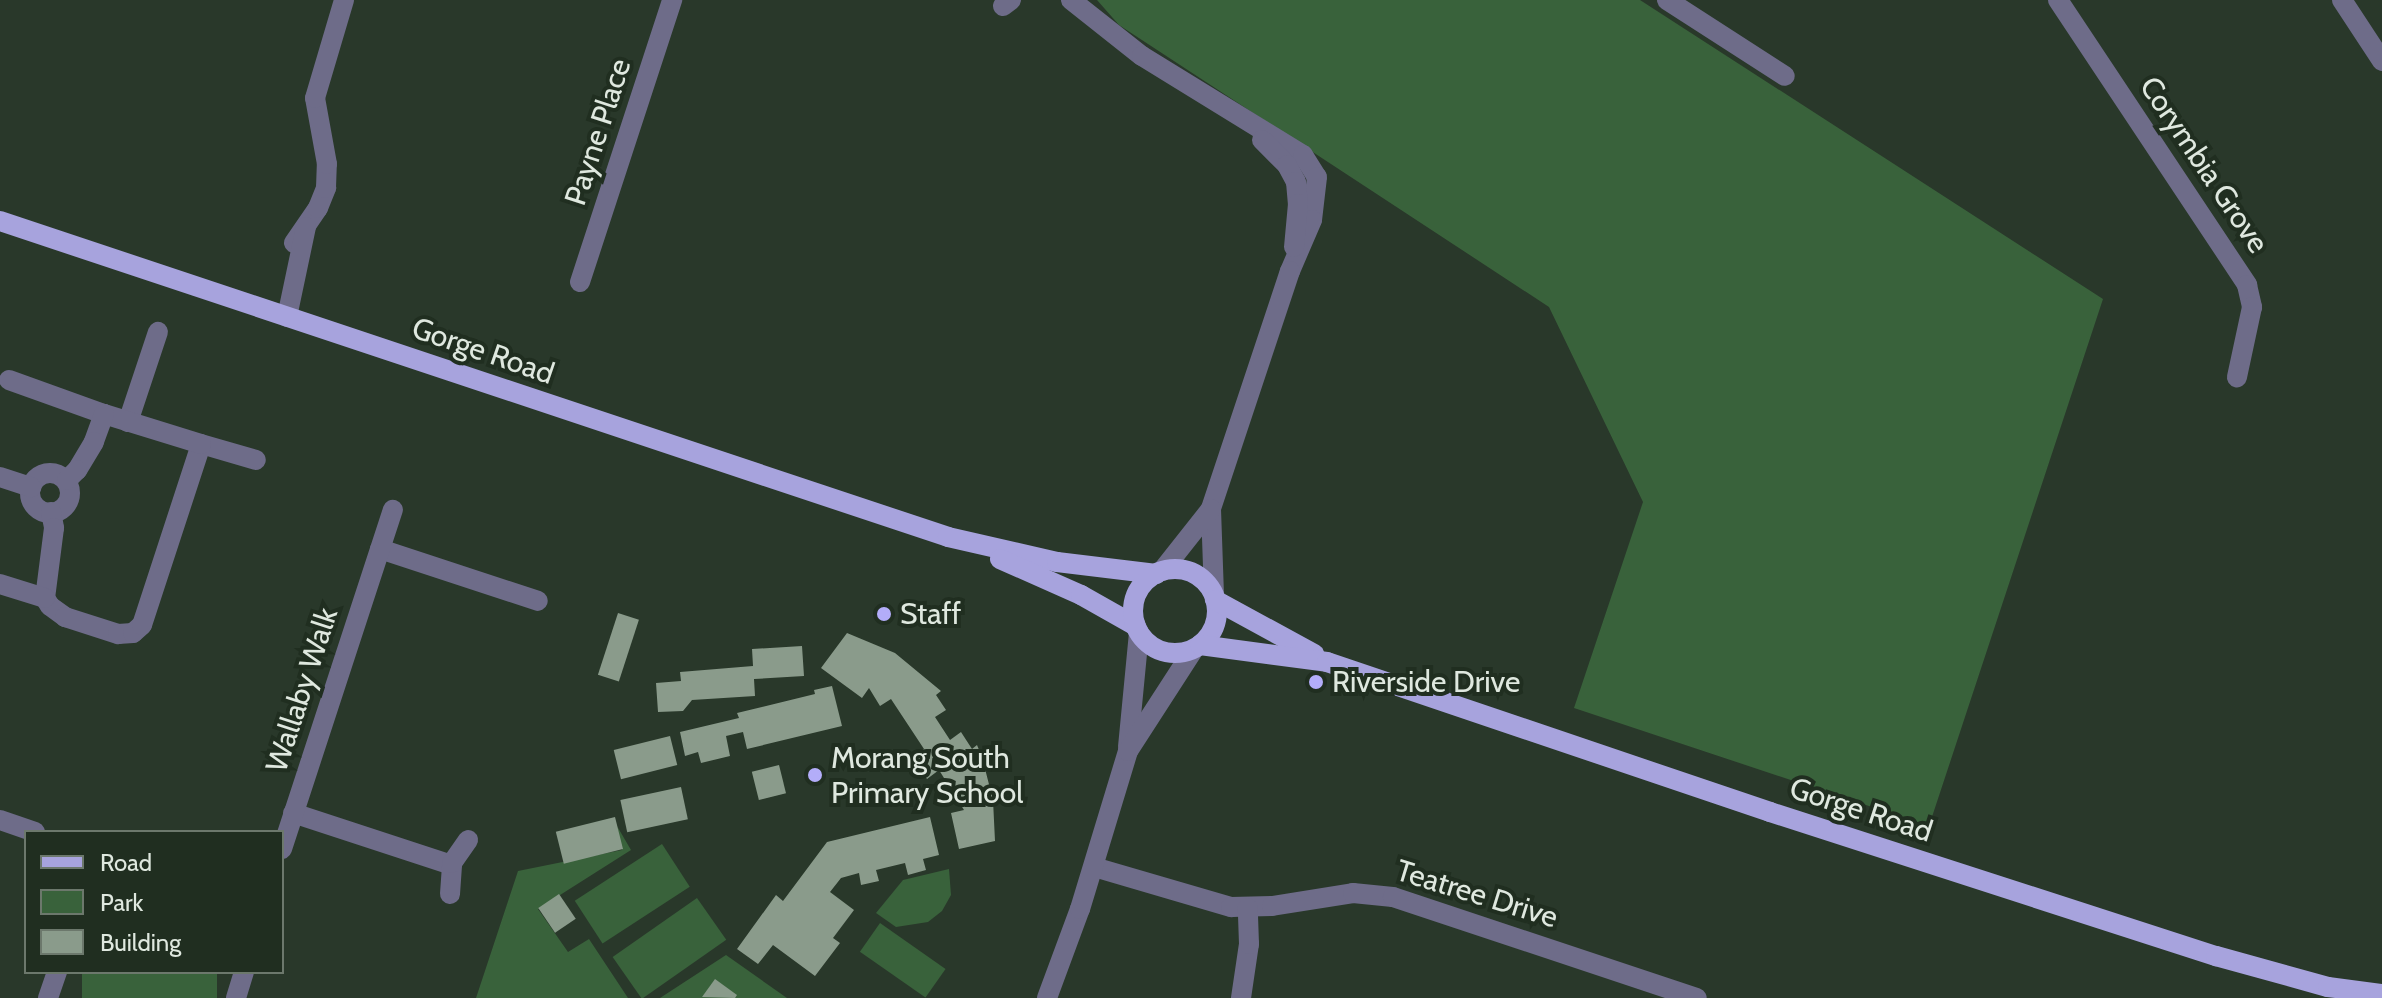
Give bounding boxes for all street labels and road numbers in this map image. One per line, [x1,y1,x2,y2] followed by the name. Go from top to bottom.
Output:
[557,54,639,210] street label: Payne Place
[2132,70,2276,260] street label: Corymbia Grove
[407,310,559,392] street label: Gorge Road
[259,603,345,777] street label: Wallaby Walk
[1785,770,1937,850] street label: Gorge Road
[1392,852,1562,936] street label: Teatree Drive

